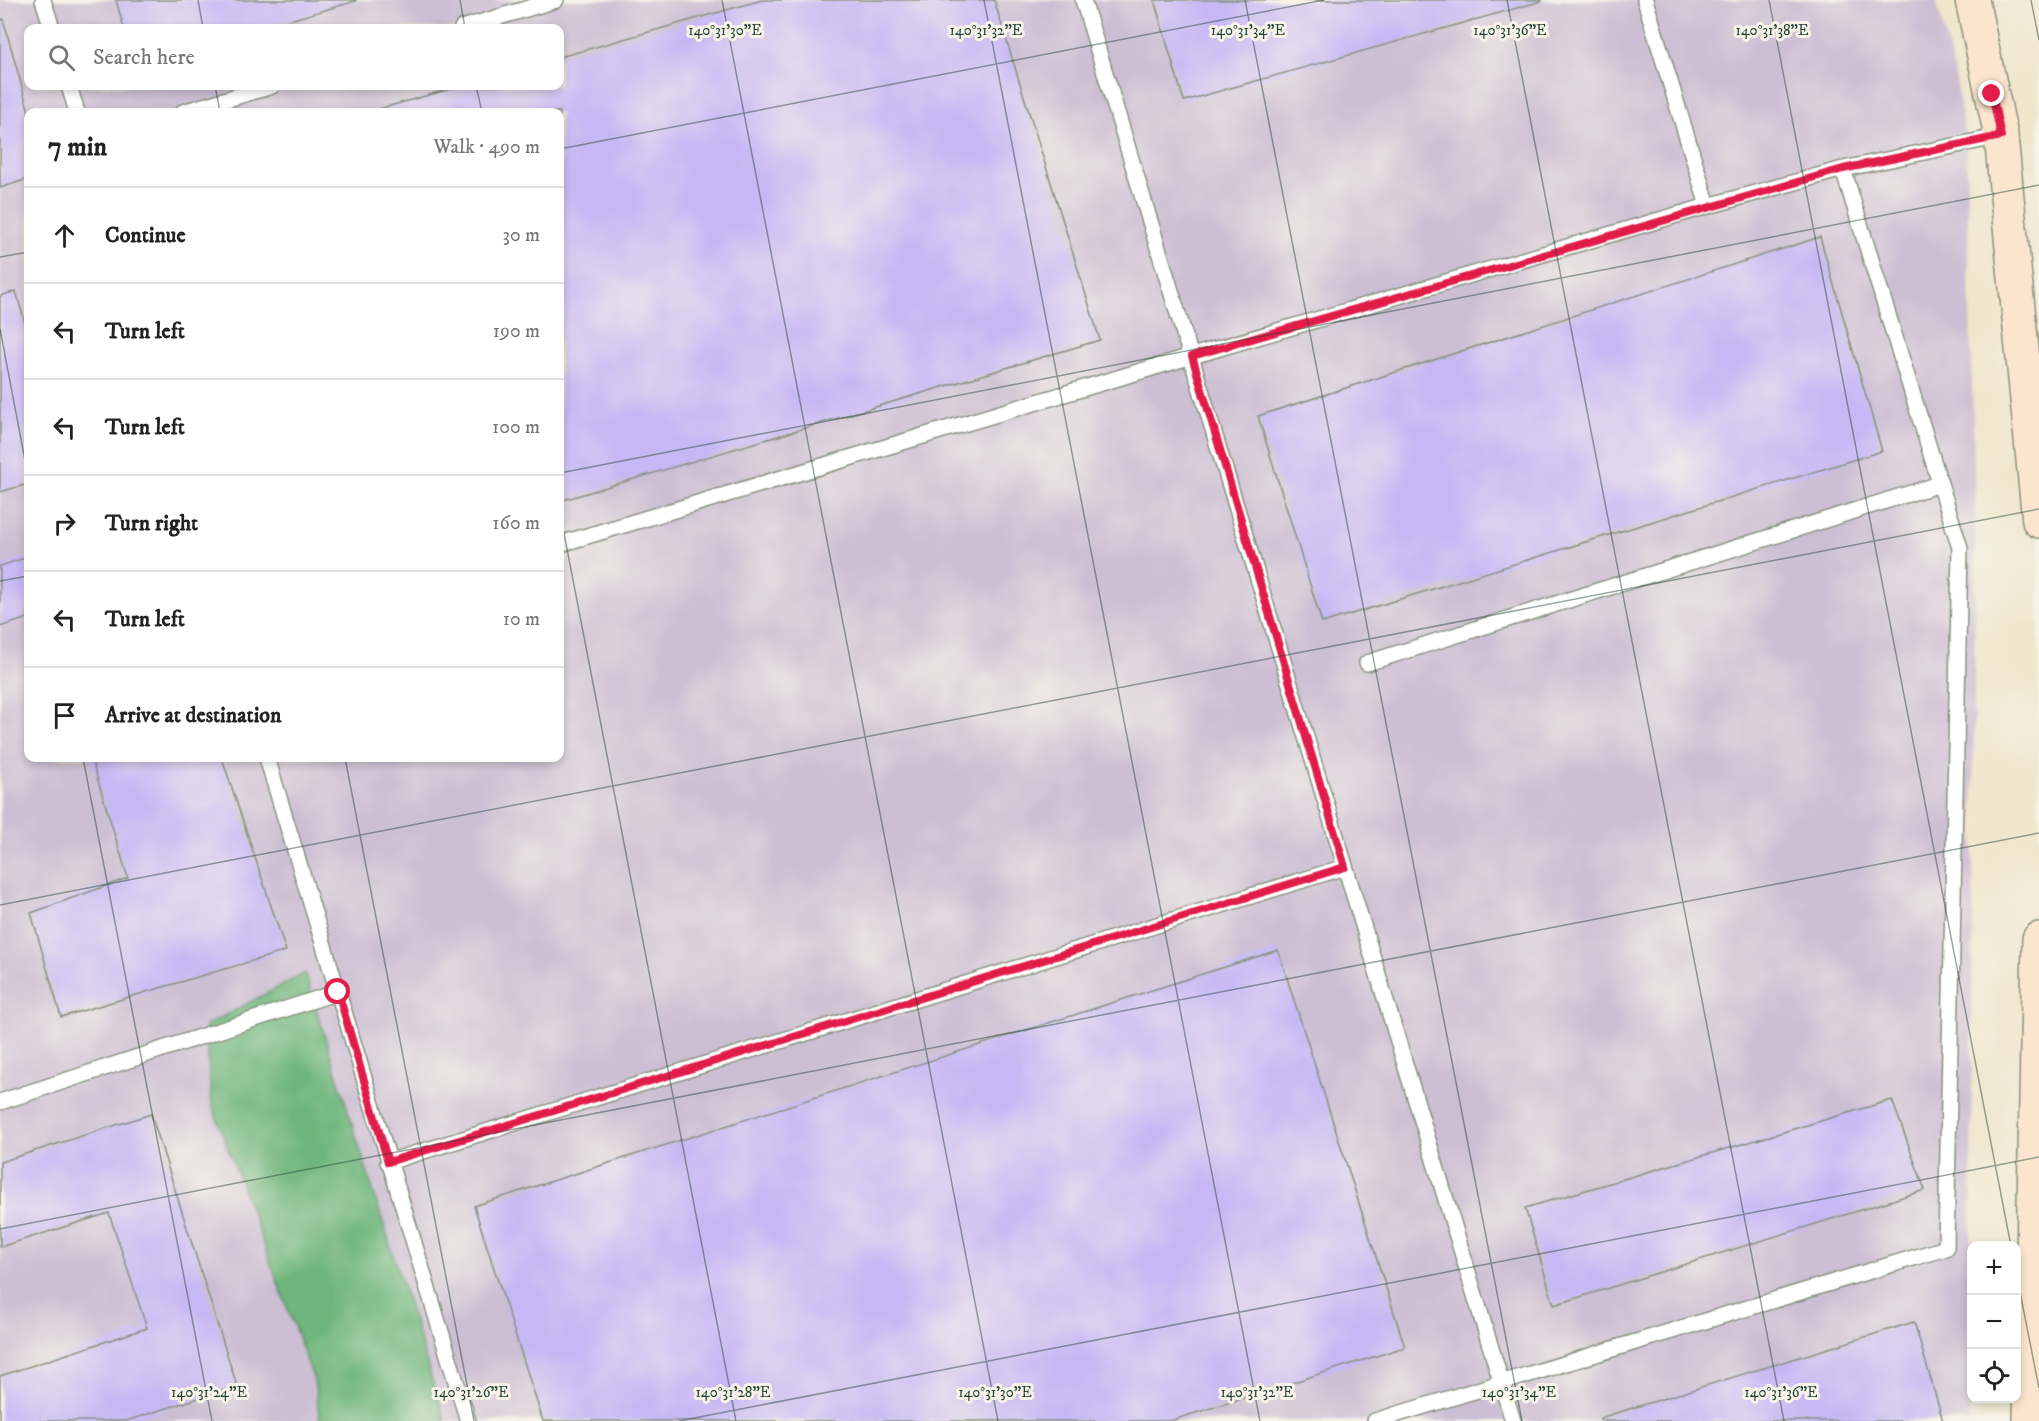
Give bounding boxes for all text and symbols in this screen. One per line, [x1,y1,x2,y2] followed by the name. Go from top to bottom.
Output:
[688,21,762,40] text: 140°31'30"E
[950,21,1023,40] text: 140°31'32"E
[1211,21,1286,40] text: 140°31'34"E
[1473,21,1547,40] text: 140°31'36"E
[1735,21,1809,40] text: 140°31'38"E
[24,24,564,90] search box
[45,41,78,74] icon: search
[93,44,195,71] text: Search here
[1978,80,2004,106] route end
[48,131,107,164] text: 7 min
[433,135,540,160] text: Walk · 490 m
[48,219,81,252] icon: ahead
[105,222,186,249] text: Continue
[502,223,540,248] text: 30 m
[48,315,81,348] icon: left
[105,318,185,345] text: Turn left
[493,319,540,344] text: 190 m
[48,411,81,444] icon: left
[105,414,185,441] text: Turn left
[492,415,540,440] text: 100 m
[48,507,81,540] icon: right
[105,510,198,537] text: Turn right
[492,511,540,536] text: 160 m
[48,603,81,636] icon: left
[105,606,185,633] text: Turn left
[503,607,540,632] text: 10 m
[48,699,81,732] icon: arrive
[105,702,282,729] text: Arrive at destination
[324,978,350,1004] route start
[1967,1241,2021,1403] map controls
[1967,1241,2021,1295] button: +
[1967,1295,2021,1349] button: −
[1967,1349,2021,1403] button: locate
[171,1383,247,1402] text: 140°31'24"E
[433,1383,509,1402] text: 140°31'26"E
[696,1383,771,1402] text: 140°31'28"E
[958,1383,1032,1402] text: 140°31'30"E
[1221,1383,1294,1402] text: 140°31'32"E
[1482,1383,1557,1402] text: 140°31'34"E
[1744,1383,1818,1402] text: 140°31'36"E

